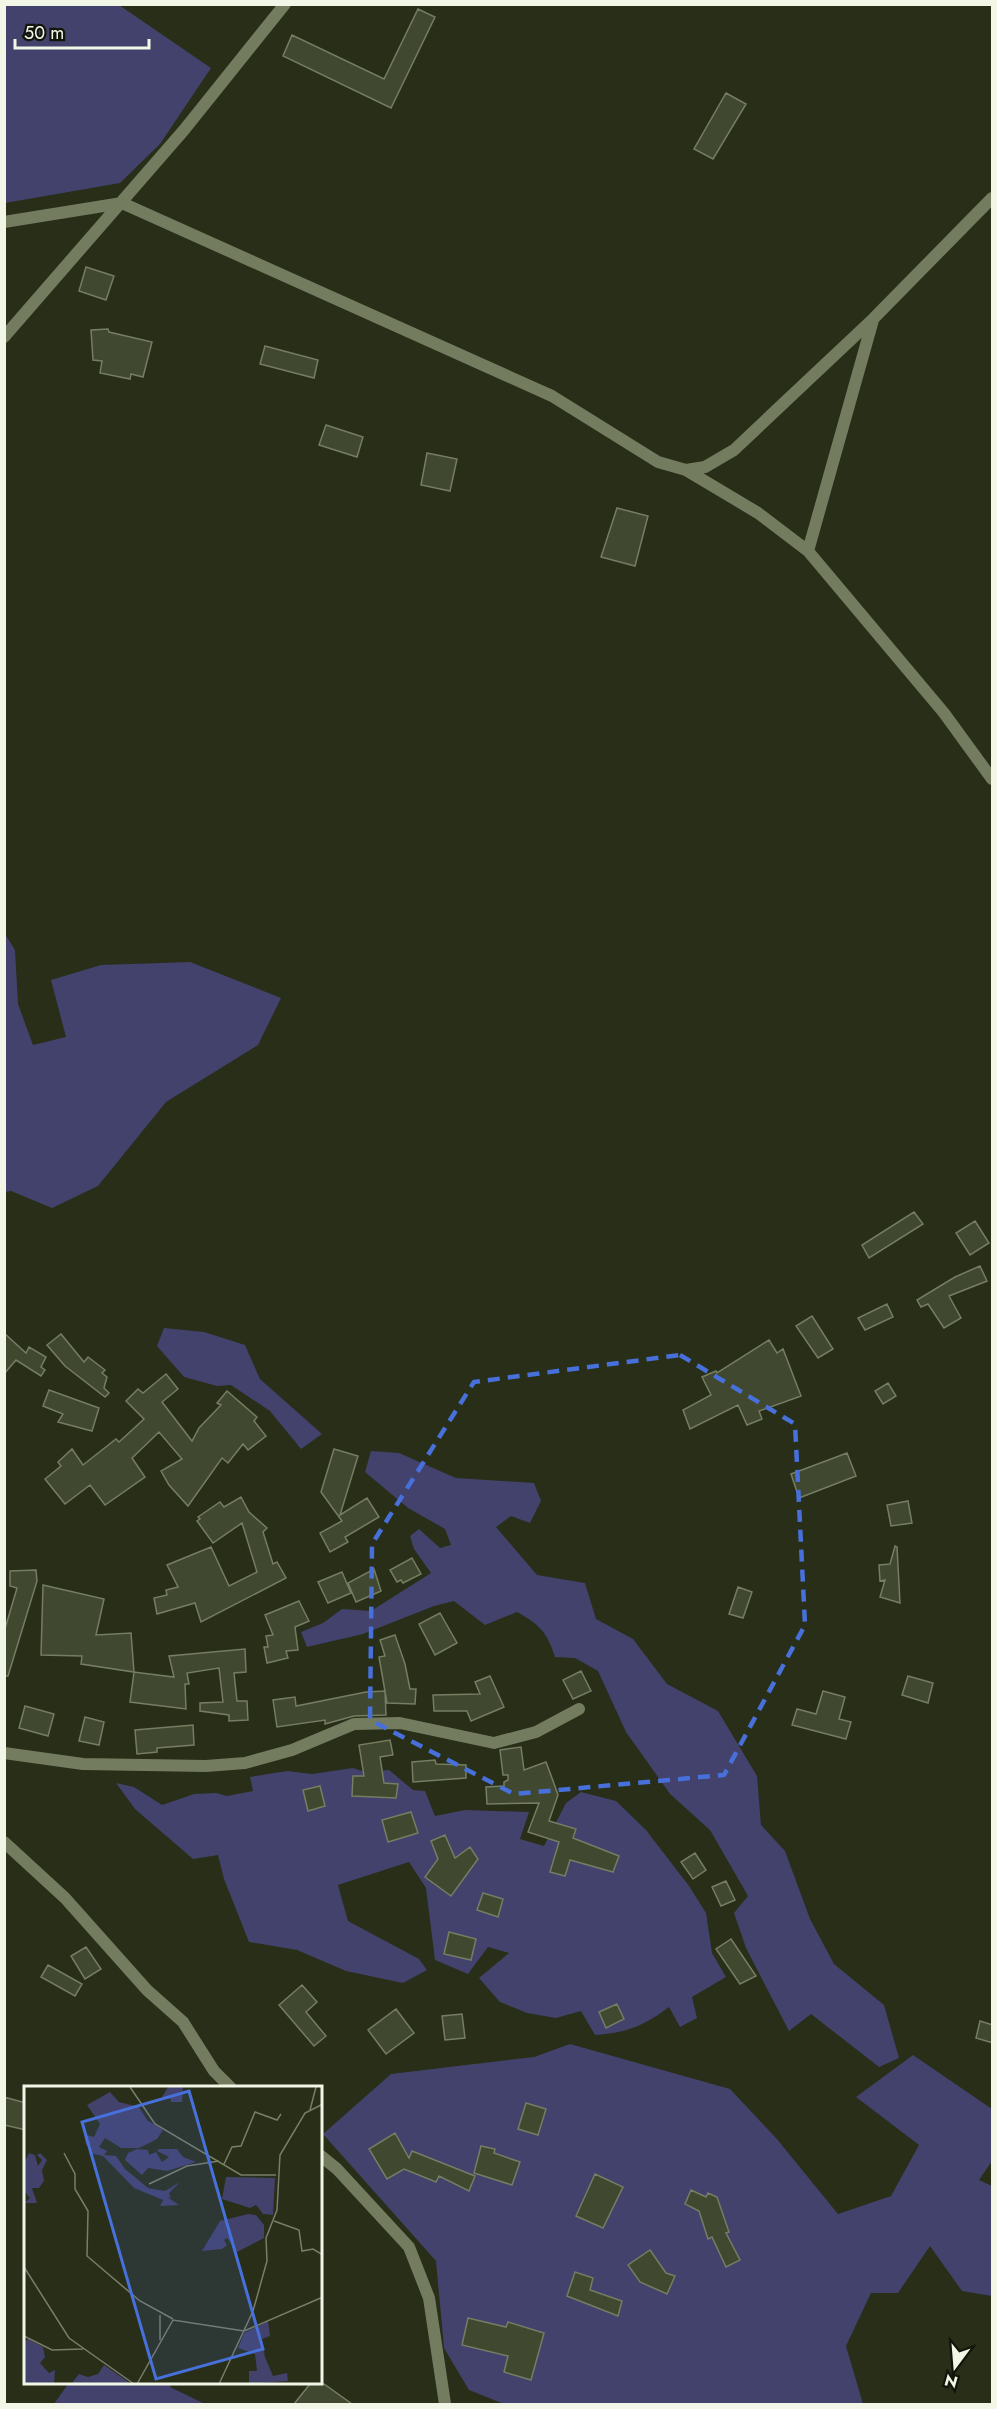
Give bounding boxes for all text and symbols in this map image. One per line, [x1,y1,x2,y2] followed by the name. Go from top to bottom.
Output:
[15,12,148,50] scale bar
[24,20,64,46] text: 50 m
[24,2086,322,2385] inset map
[925,2337,985,2397] north arrow
[942,2368,960,2394] text: N

